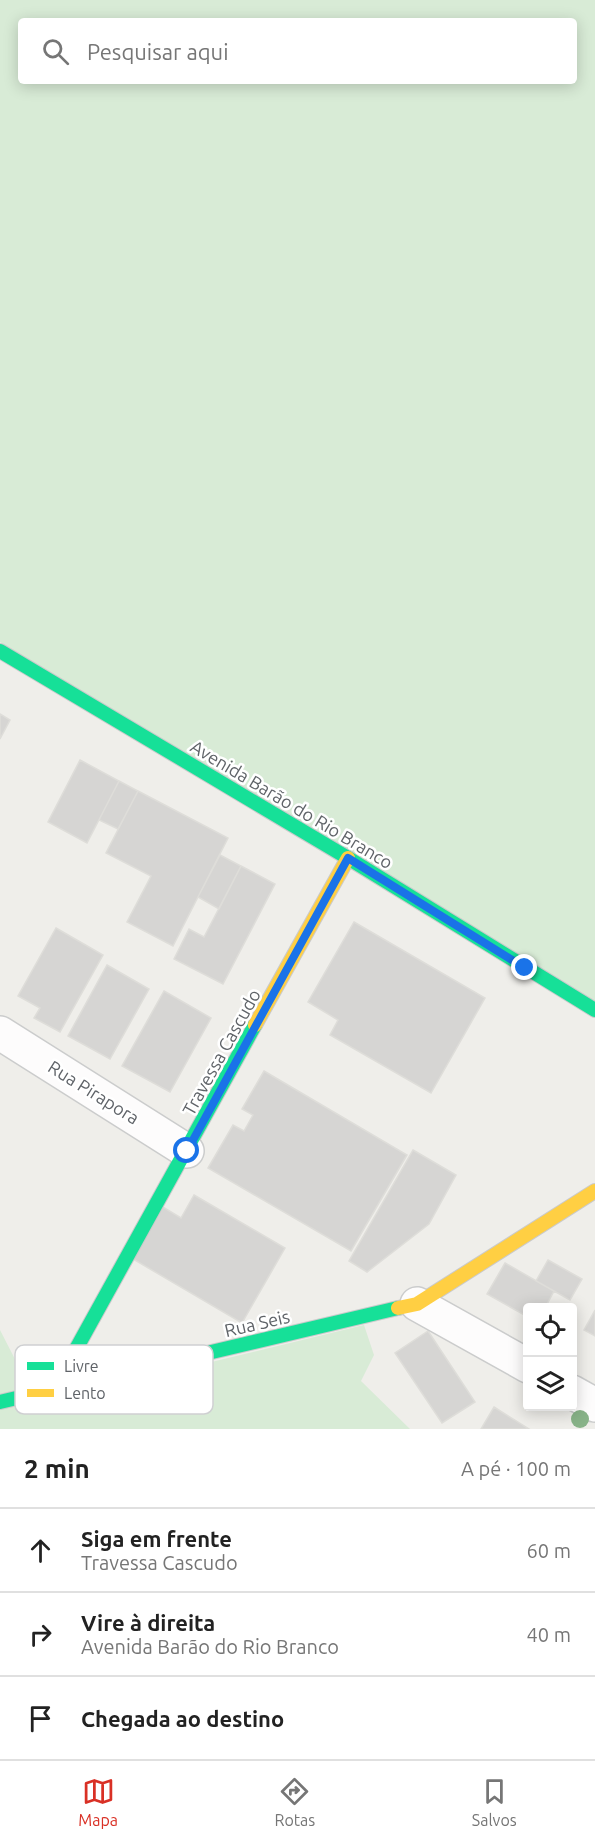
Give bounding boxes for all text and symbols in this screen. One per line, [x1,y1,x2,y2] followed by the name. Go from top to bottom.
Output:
[18,18,577,84] search box
[39,35,72,68] icon: search
[87,39,229,64] text: Pesquisar aqui
[187,736,397,872] street label: Avenida Barão do Rio Branco
[511,954,537,980] route end
[178,986,264,1118] street label: Travessa Cascudo
[45,1056,143,1128] street label: Rua Pirapora
[173,1137,199,1163] route start
[523,1303,577,1411] map controls
[523,1303,577,1357] button: locate
[222,1306,292,1340] street label: Rua Seis
[15,1345,213,1414] legend
[64,1357,99,1375] text: Livre
[523,1357,577,1411] button: layers
[64,1384,106,1402] text: Lento
[24,1454,90,1483] text: 2 min
[461,1457,571,1480] text: A pé · 100 m
[81,1526,232,1551] text: Siga em frente
[24,1534,57,1567] icon: ahead
[527,1539,571,1562] text: 60 m
[81,1551,238,1574] text: Travessa Cascudo
[81,1610,215,1635] text: Vire à direita
[24,1618,57,1651] icon: right
[527,1623,571,1646] text: 40 m
[81,1635,339,1658] text: Avenida Barão do Rio Branco
[24,1702,57,1735] icon: arrive
[81,1706,284,1731] text: Chegada ao destino
[78,1775,118,1829] tab: Mapa
[275,1775,315,1829] tab: Rotas
[472,1775,517,1829] tab: Salvos

